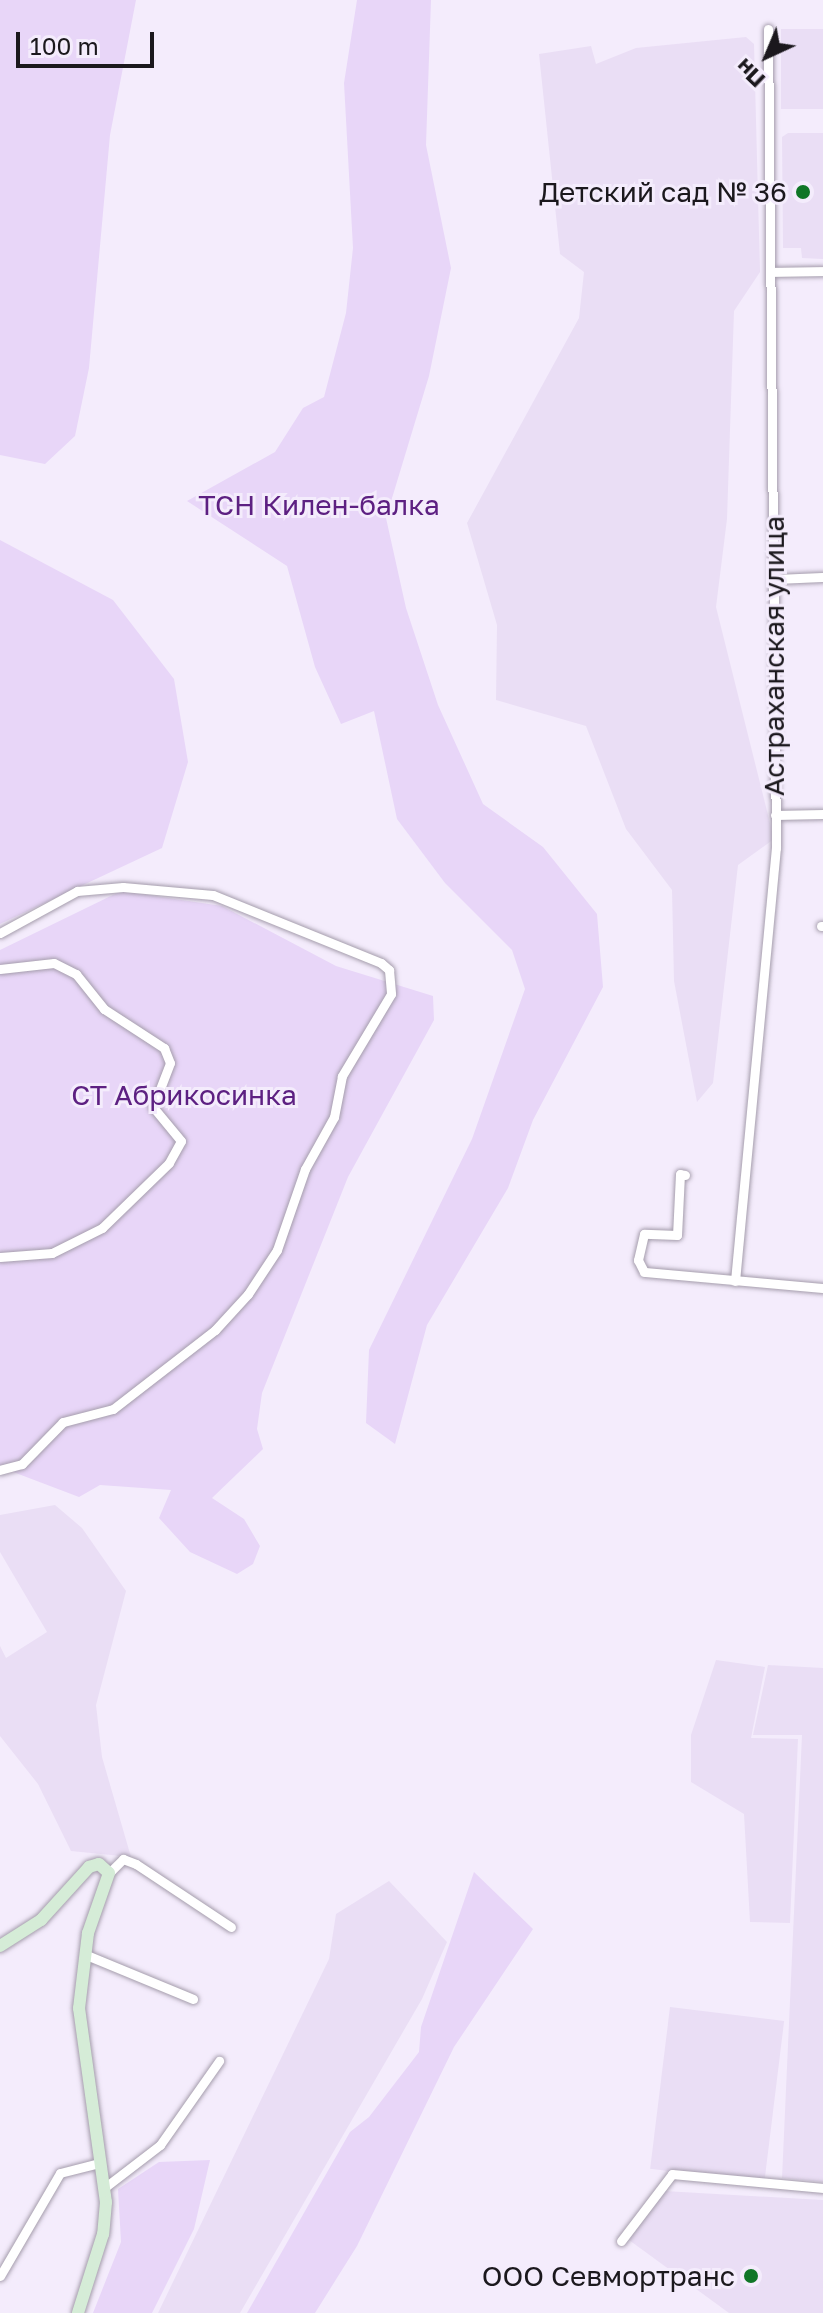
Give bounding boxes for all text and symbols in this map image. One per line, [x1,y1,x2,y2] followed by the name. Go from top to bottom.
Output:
[20,16,158,66] scale bar
[727,16,807,96] north arrow
[30,31,99,60] text: 100 m
[730,54,770,94] text: Пн
[539,175,787,209] place label: Детский сад № 36
[794,183,812,201] marker: Детский сад № 36
[198,488,440,522] park label: ТСН Килен-балка
[757,516,791,796] street label: Астраханская улица
[71,1078,297,1112] park label: СТ Абрикосинка
[482,2259,735,2293] place label: ООО Севмортранс
[742,2267,760,2285] marker: ООО Севмортранс

